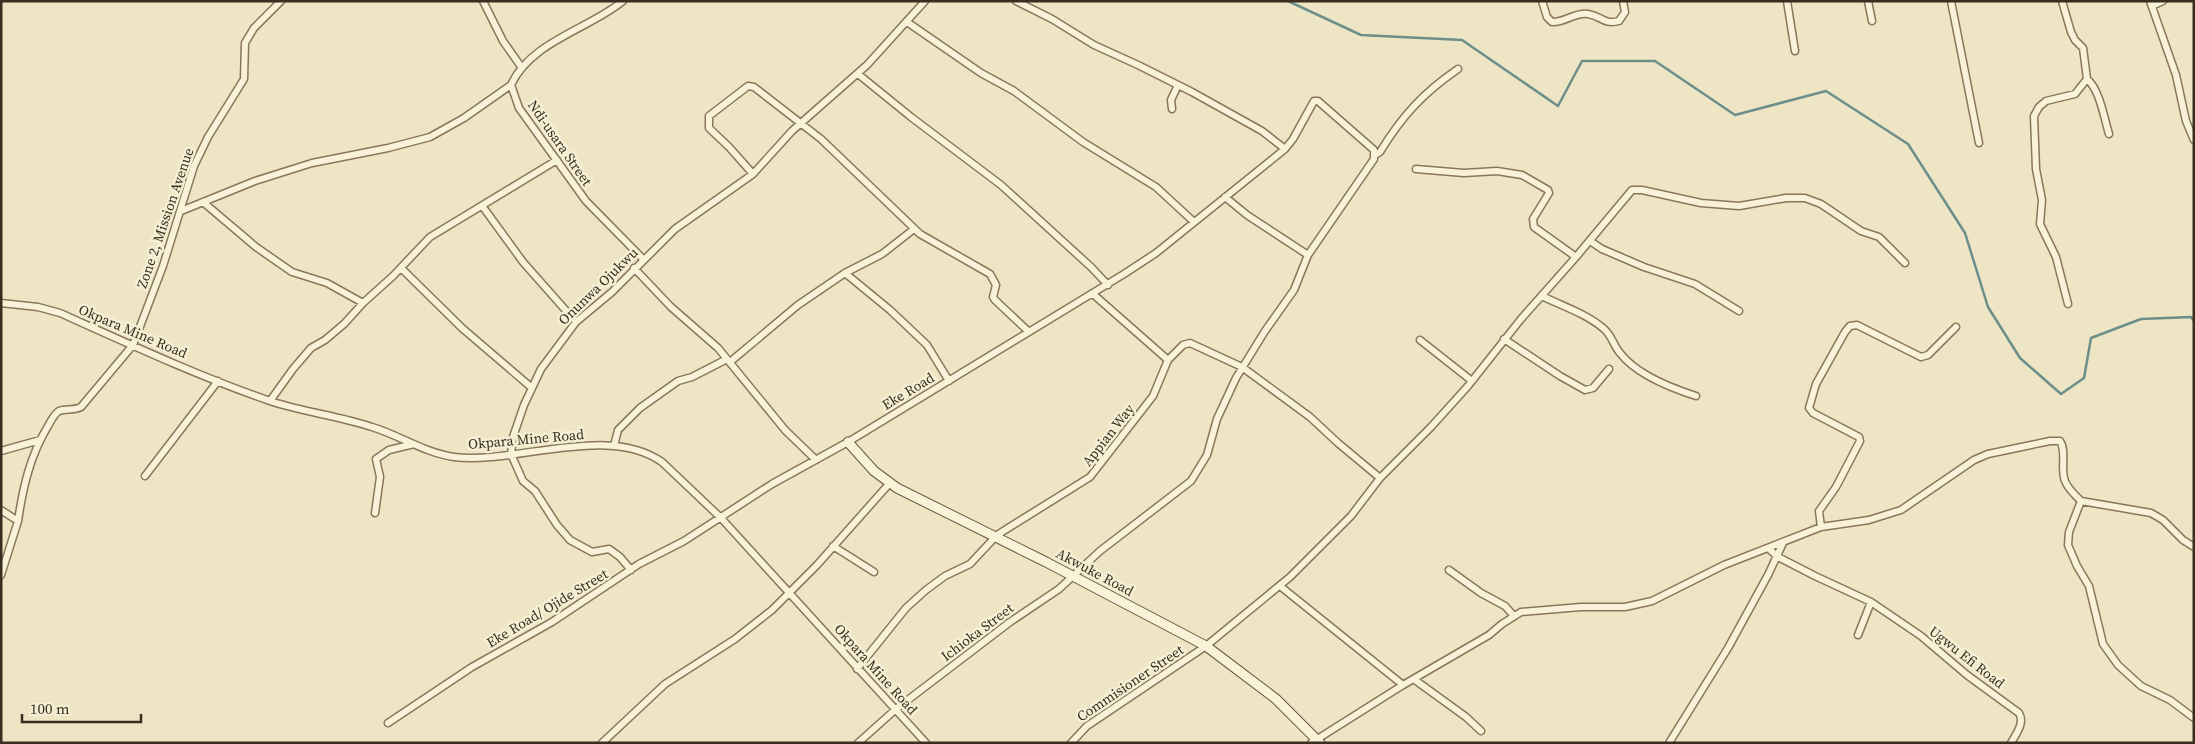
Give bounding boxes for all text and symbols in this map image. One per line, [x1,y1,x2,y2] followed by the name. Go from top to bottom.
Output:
[523,96,597,190] street label: Ndi-usara Street
[132,145,198,291] street label: Zone 2, Mission Avenue
[554,243,642,329] street label: Onunwa Ojukwu
[76,299,190,363] street label: Okpara Mine Road
[878,367,938,414] street label: Eke Road
[1077,399,1139,470] street label: Appian Way
[467,424,585,454] street label: Okpara Mine Road
[1053,543,1137,601] street label: Akwuke Road
[483,564,612,652] street label: Eke Road/ Ojide Street
[937,598,1018,666] street label: Ichioka Street
[830,619,922,719] street label: Okpara Mine Road
[1925,621,2009,693] street label: Ugwu Efi Road
[1073,640,1188,726] street label: Commisioner Street
[22,692,141,724] scale bar
[30,698,70,719] text: 100 m

